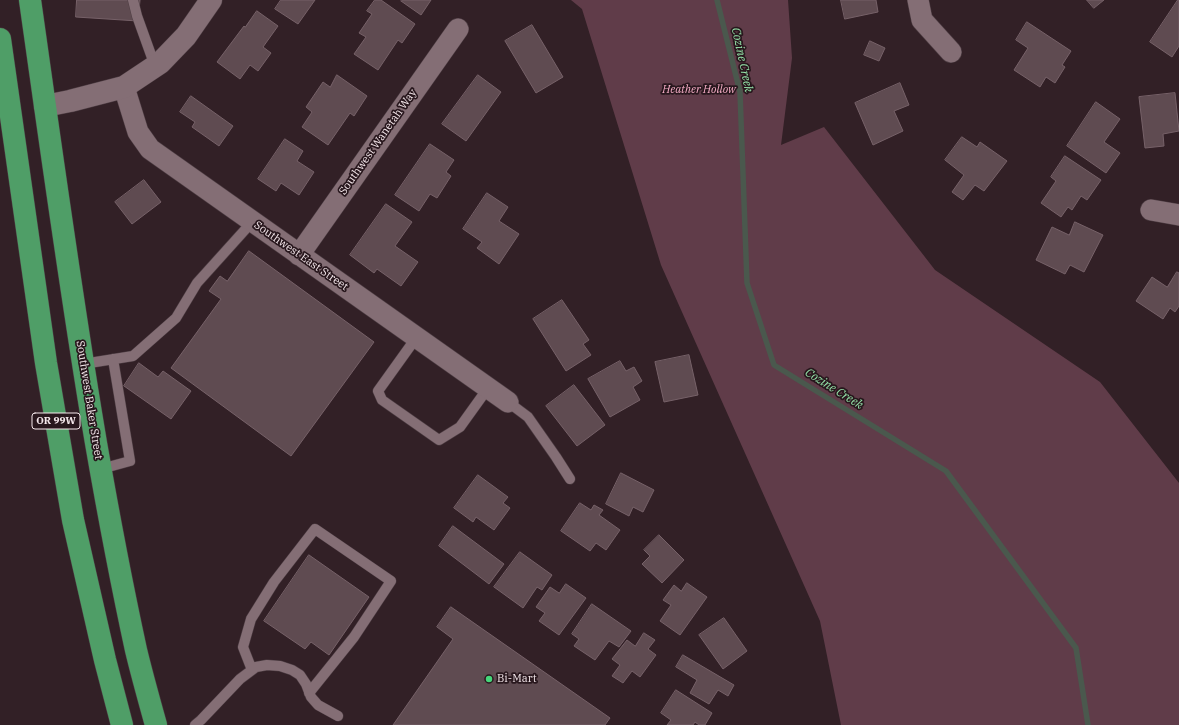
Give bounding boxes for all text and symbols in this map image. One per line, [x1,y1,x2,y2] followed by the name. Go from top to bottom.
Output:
[728,26,756,94] water label: Cozine Creek
[662,83,736,97] park label: Heather Hollow
[336,87,420,197] street label: Southwest Wanetah Way
[251,219,351,293] street label: Southwest East Street
[73,340,105,460] street label: Southwest Baker Street
[802,365,866,413] water label: Cozine Creek
[32,413,80,429] road number: OR 99W
[497,672,537,686] place label: Bi-Mart
[484,674,494,684] marker: Bi-Mart

